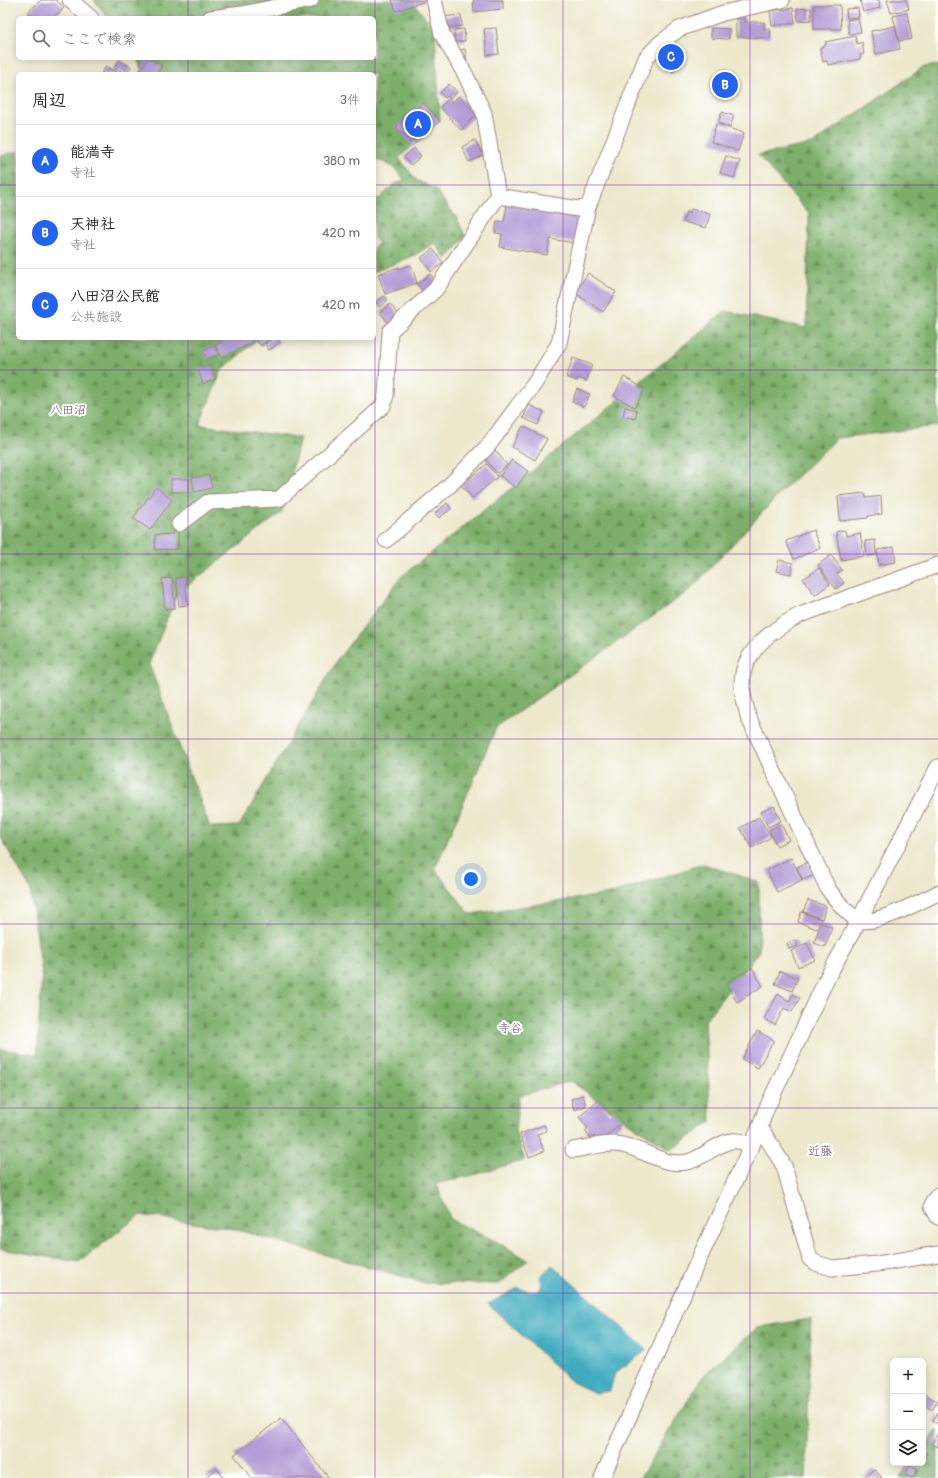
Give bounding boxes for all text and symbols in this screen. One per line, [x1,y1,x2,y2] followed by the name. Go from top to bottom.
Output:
[16,16,376,60] search box
[30,27,52,49] icon: search
[62,30,137,49] text: ここで検索
[658,42,684,72] pin: C
[712,70,738,100] pin: B
[32,90,66,111] text: 周辺
[340,92,360,108] text: 3件
[405,109,431,139] pin: A
[70,143,115,162] text: 能満寺
[41,153,49,169] text: A
[323,153,360,169] text: 380 m
[70,165,96,181] text: 寺社
[70,215,115,234] text: 天神社
[41,225,49,241] text: B
[322,225,360,241] text: 420 m
[70,237,96,253] text: 寺社
[70,287,160,306] text: 八田沼公民館
[41,297,49,313] text: C
[322,297,360,313] text: 420 m
[70,309,122,325] text: 公共施設
[50,403,86,418] district label: 八田沼
[461,869,481,889] your location
[498,1021,522,1036] district label: 寺谷
[808,1144,833,1159] district label: 近藤
[890,1358,926,1466] map controls
[890,1358,926,1394] button: +
[890,1394,926,1430] button: −
[890,1430,926,1466] button: layers

